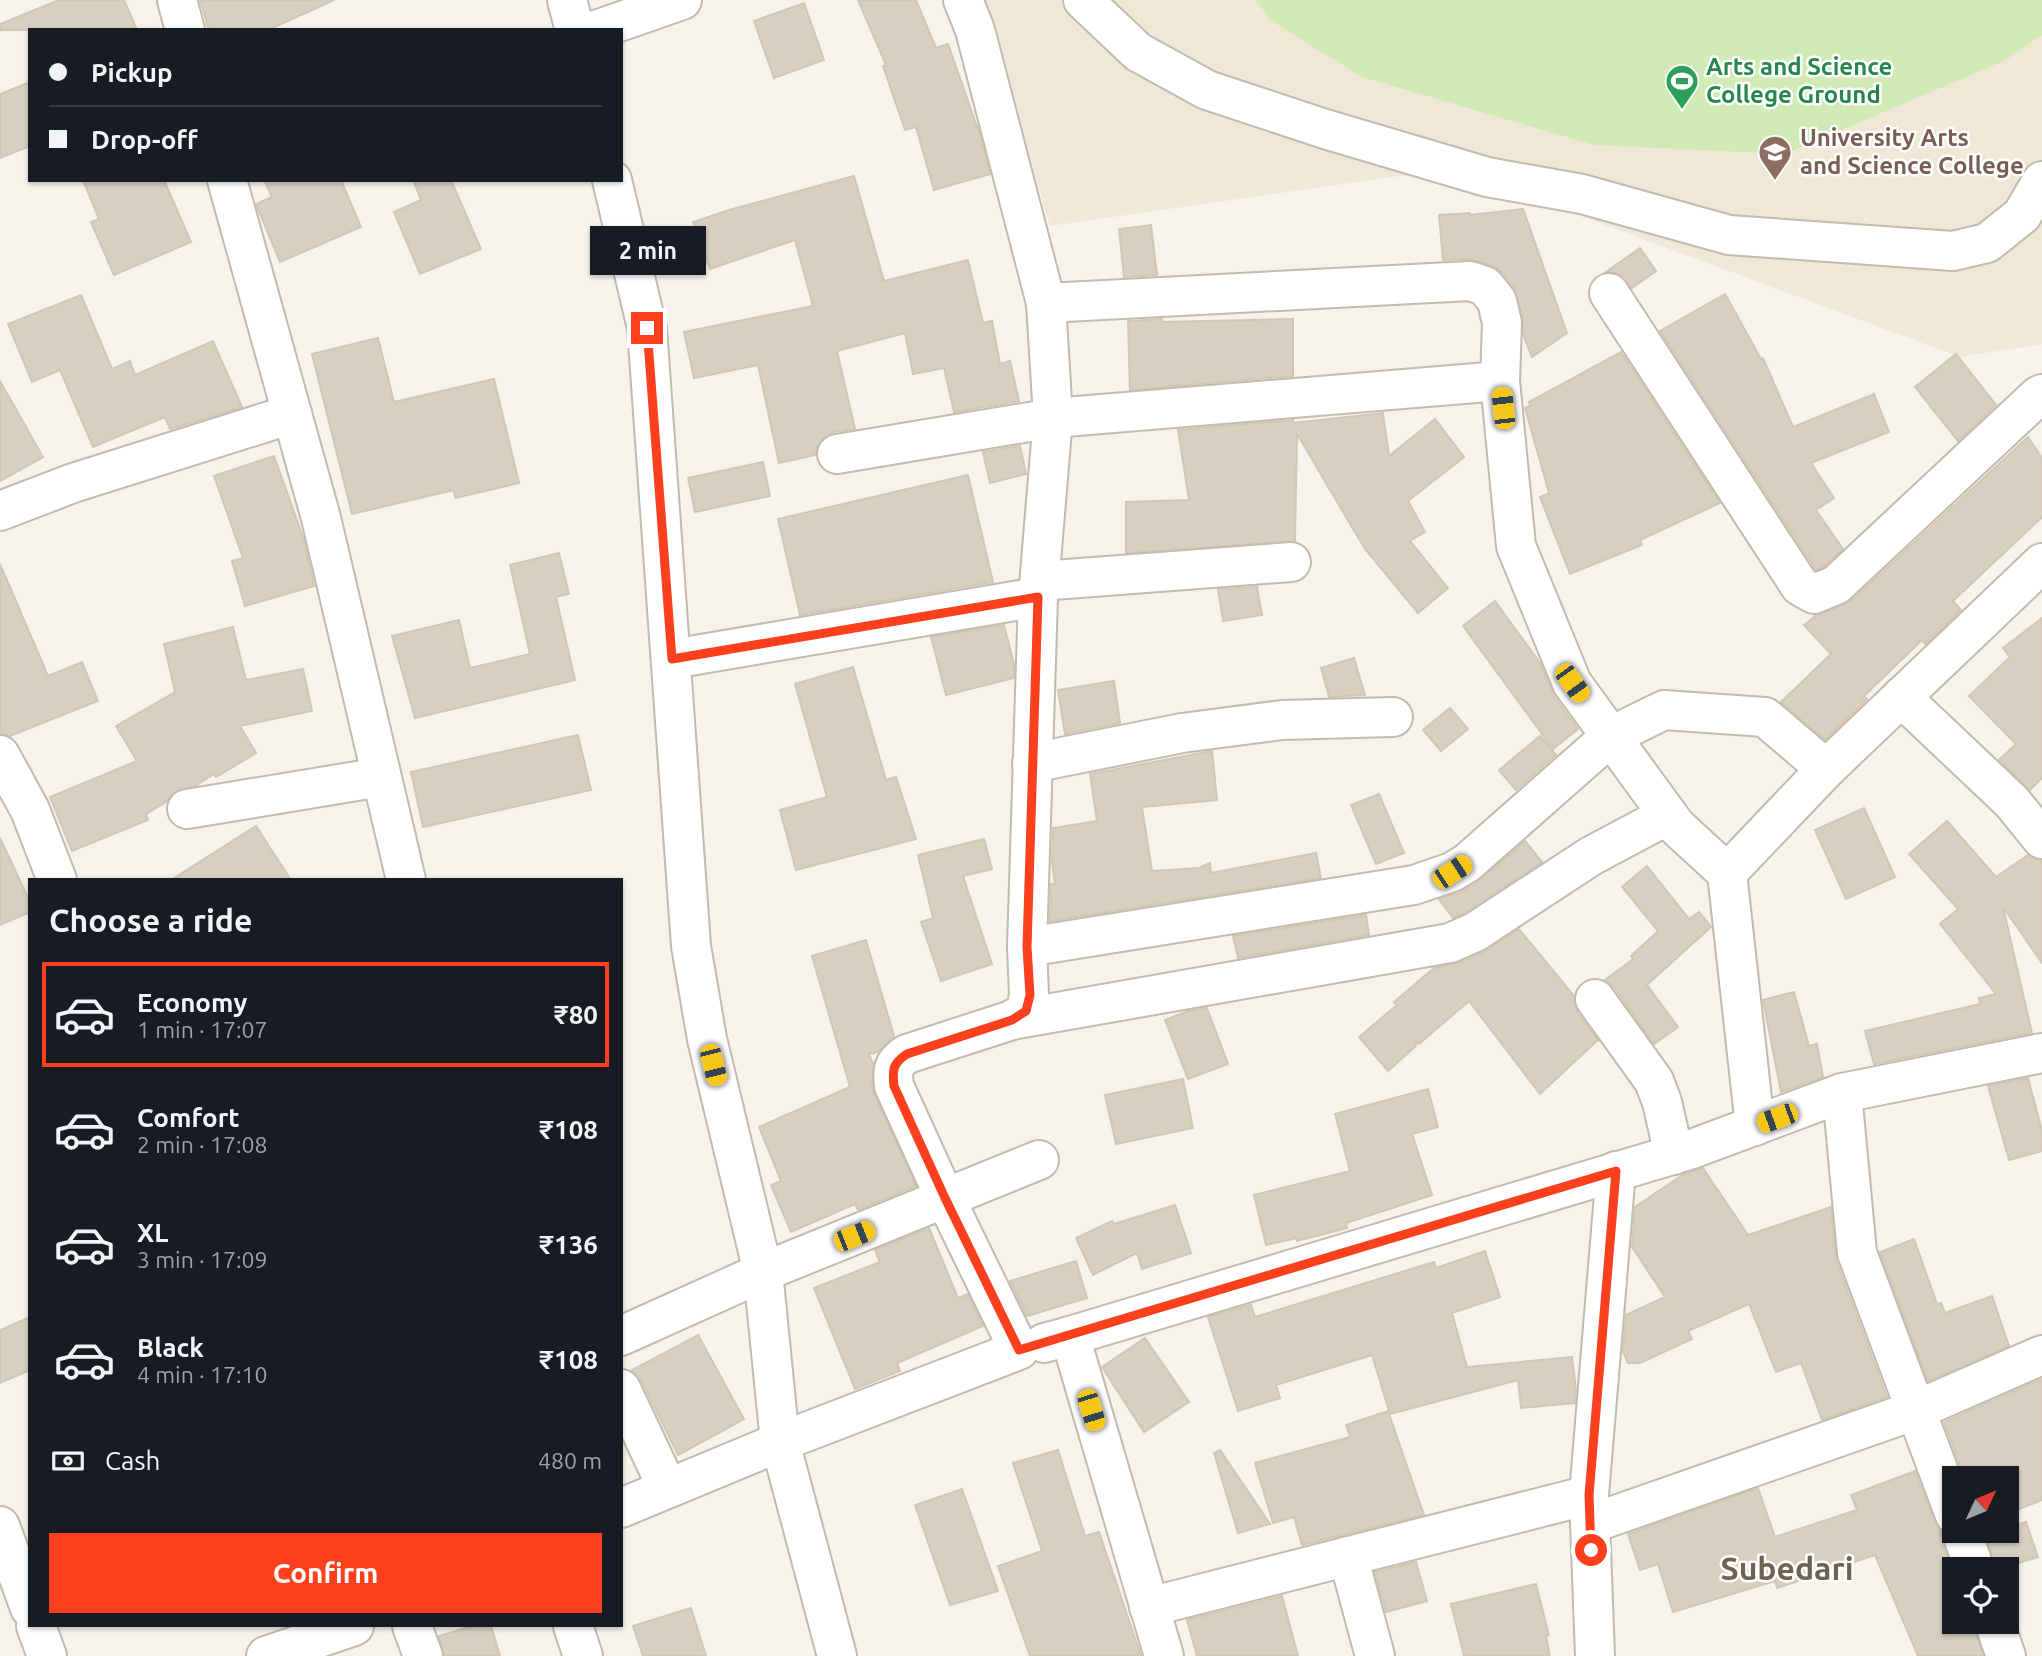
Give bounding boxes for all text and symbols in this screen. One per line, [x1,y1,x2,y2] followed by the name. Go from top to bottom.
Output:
[1706,53,1892,108] place label: Arts and Science College Ground
[91,58,173,87] text: Pickup
[1663,62,1701,111] sports icon: Arts and Science College Ground
[1800,124,2024,179] place label: University Arts and Science College
[91,125,198,154] text: Drop-off
[1756,133,1794,182] school or university icon: University Arts and Science College
[589,226,705,276] callout: 2 min
[619,238,677,263] text: 2 min
[631,312,663,344] route end
[1491,386,1516,430] car
[1552,660,1593,706] car
[1429,852,1476,892] car
[49,902,252,938] text: Choose a ride
[53,983,116,1046] icon: car
[137,988,247,1017] text: Economy
[554,1000,598,1029] text: ₹80
[137,1017,268,1042] text: 1 min · 17:07
[698,1042,729,1088] car
[53,1098,116,1161] icon: car
[1754,1101,1801,1135] car
[137,1103,240,1132] text: Comfort
[539,1115,598,1144] text: ₹108
[137,1132,268,1157] text: 2 min · 17:08
[53,1213,116,1276] icon: car
[137,1218,168,1247] text: XL
[831,1218,878,1254] car
[539,1230,598,1259] text: ₹136
[137,1247,268,1272] text: 3 min · 17:09
[53,1328,116,1391] icon: car
[137,1333,204,1362] text: Black
[539,1345,598,1374] text: ₹108
[137,1362,268,1387] text: 4 min · 17:10
[1075,1387,1108,1433] car
[49,1442,87,1480] icon: cash
[105,1446,160,1475] text: Cash
[538,1448,602,1473] text: 480 m
[1942,1466,2020,1544] north arrow
[1942,1466,2019,1634] map controls
[49,1533,602,1613] button: Confirm
[1575,1534,1607,1566] route start
[1720,1550,1854,1586] district label: Subedari
[1942,1557,2019,1634] button: locate

